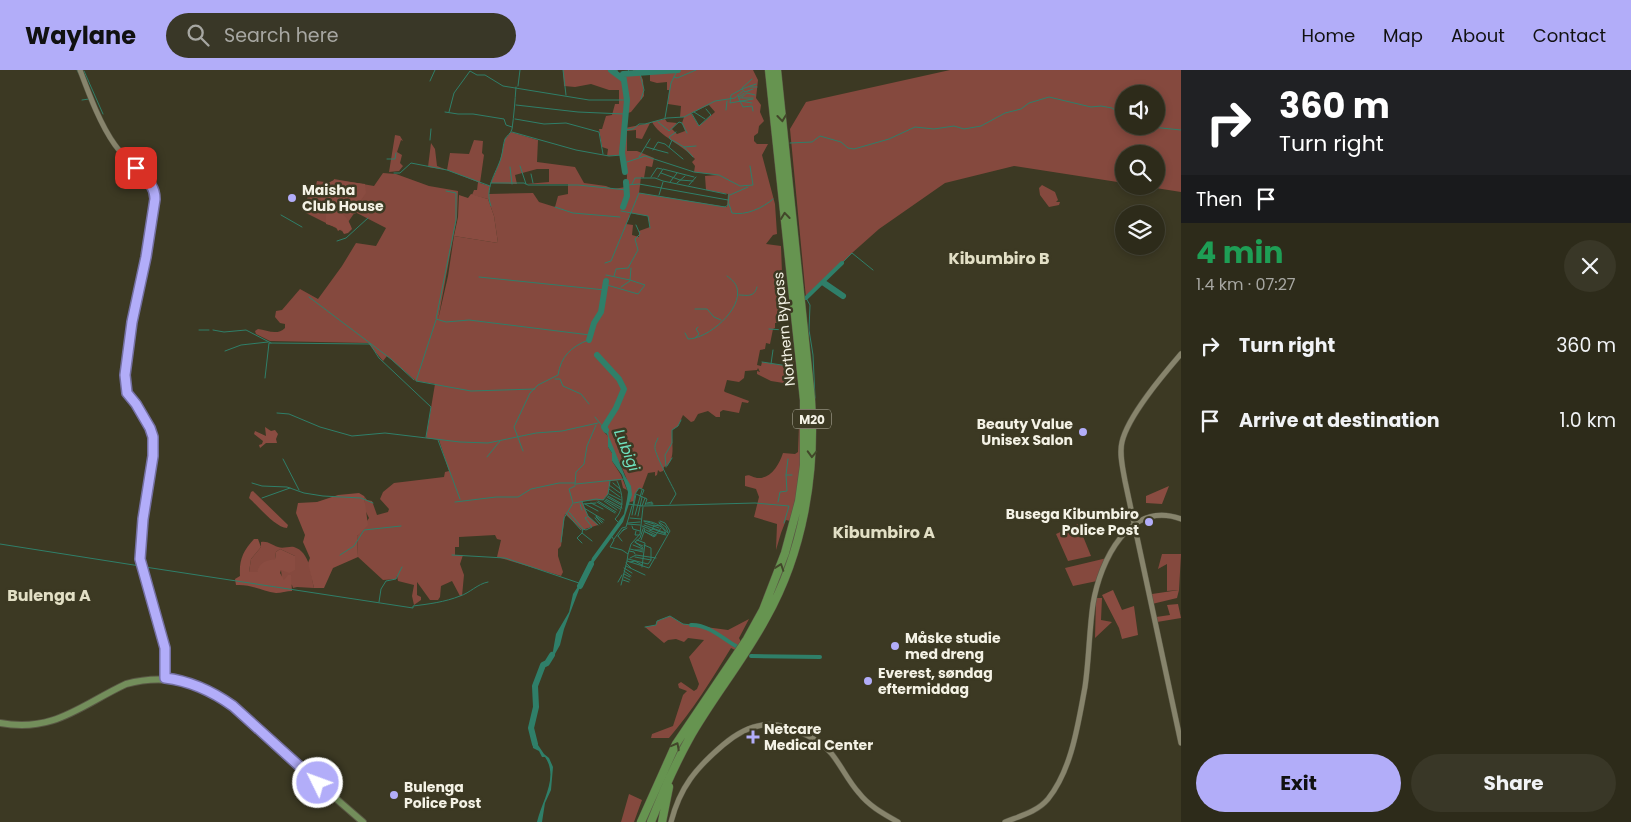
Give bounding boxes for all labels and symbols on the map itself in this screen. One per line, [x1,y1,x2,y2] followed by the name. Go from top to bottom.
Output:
[776,115,787,123] one-way arrow
[115,147,157,189] pin
[302,180,384,216] place label: Maisha Club House
[286,192,298,204] marker: Maisha Club House
[780,212,791,220] one-way arrow
[948,247,1050,270] district label: Kibumbiro B
[768,271,800,387] street label: Northern Bypass
[793,409,831,428] road number: M20
[977,414,1073,450] place label: Beauty Value Unisex Salon
[609,426,645,474] water label: Lubigi
[1077,426,1089,438] marker: Beauty Value Unisex Salon
[807,451,817,459] one-way arrow
[1006,504,1139,540] place label: Busega Kibumbiro Police Post
[1143,516,1155,528] marker: Busega Kibumbiro Police Post
[833,521,935,544] district label: Kibumbiro A
[774,563,784,572] one-way arrow
[7,584,91,607] district label: Bulenga A
[905,628,1001,664] place label: Måske studie med dreng
[889,640,901,652] marker: Måske studie med dreng
[878,663,993,699] place label: Everest, søndag eftermiddag
[862,675,874,687] marker: Everest, søndag eftermiddag
[764,719,873,755] place label: Netcare Medical Center
[746,730,760,744] marker: Netcare Medical Center
[670,743,680,752] one-way arrow
[291,756,343,808] position arrow
[404,777,481,813] place label: Bulenga Police Post
[388,789,400,801] marker: Bulenga Police Post

